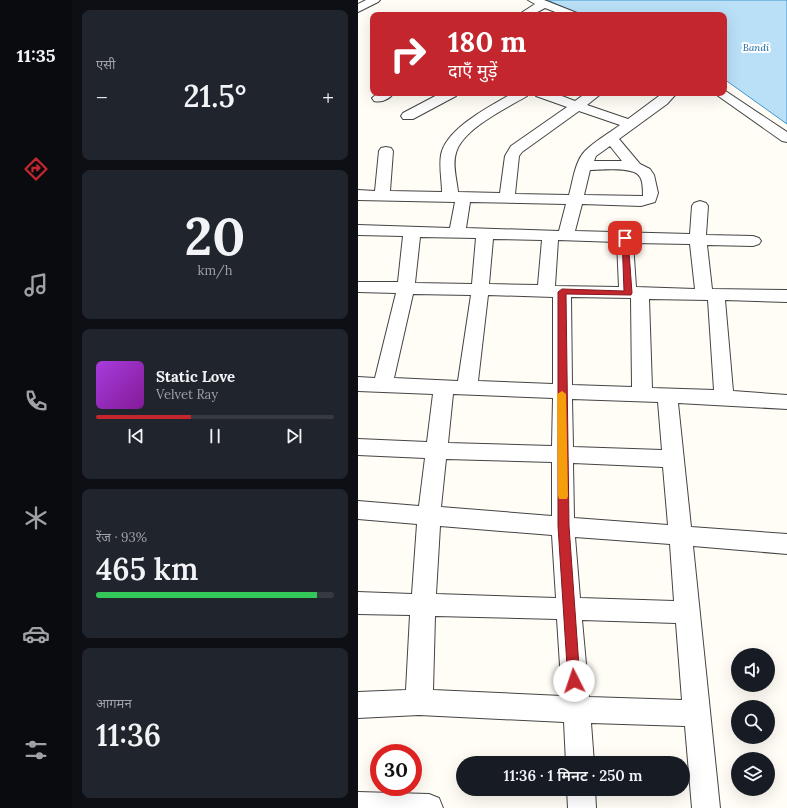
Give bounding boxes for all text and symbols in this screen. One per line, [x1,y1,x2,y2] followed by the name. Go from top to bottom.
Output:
[448,24,526,60] text: 180 m
[382,28,434,80] icon: right
[743,41,770,54] water label: Bandi
[17,44,55,67] text: 11:35
[96,56,115,73] text: एसी
[448,59,497,82] text: दाएँ मुड़ें
[184,77,246,115] text: 21.5°
[96,83,108,111] text: −
[322,83,334,111] text: +
[22,155,50,183] icon: directions
[185,203,245,269] text: 20
[608,221,642,255] pin
[614,227,636,249] icon: arrive
[197,262,233,279] text: km/h
[22,271,50,299] icon: music
[156,367,235,386] text: Static Love
[156,386,218,403] text: Velvet Ray
[22,387,50,415] icon: phone
[125,425,147,447] icon: previous
[204,425,226,447] icon: pause
[283,425,305,447] icon: next
[22,504,50,532] icon: climate
[96,529,147,546] text: रेंज · 93%
[96,550,198,588] text: 465 km
[22,620,50,648] icon: car
[731,648,775,796] map controls
[731,648,775,692] button: sound
[553,660,595,702] position arrow
[96,695,132,712] text: आगमन
[731,700,775,744] button: search
[96,716,161,754] text: 11:36
[22,736,50,764] icon: filters
[370,744,422,796] speed limit sign: 30
[731,752,775,796] button: layers
[504,766,642,785] text: 11:36 · 1 मिनट · 250 m

